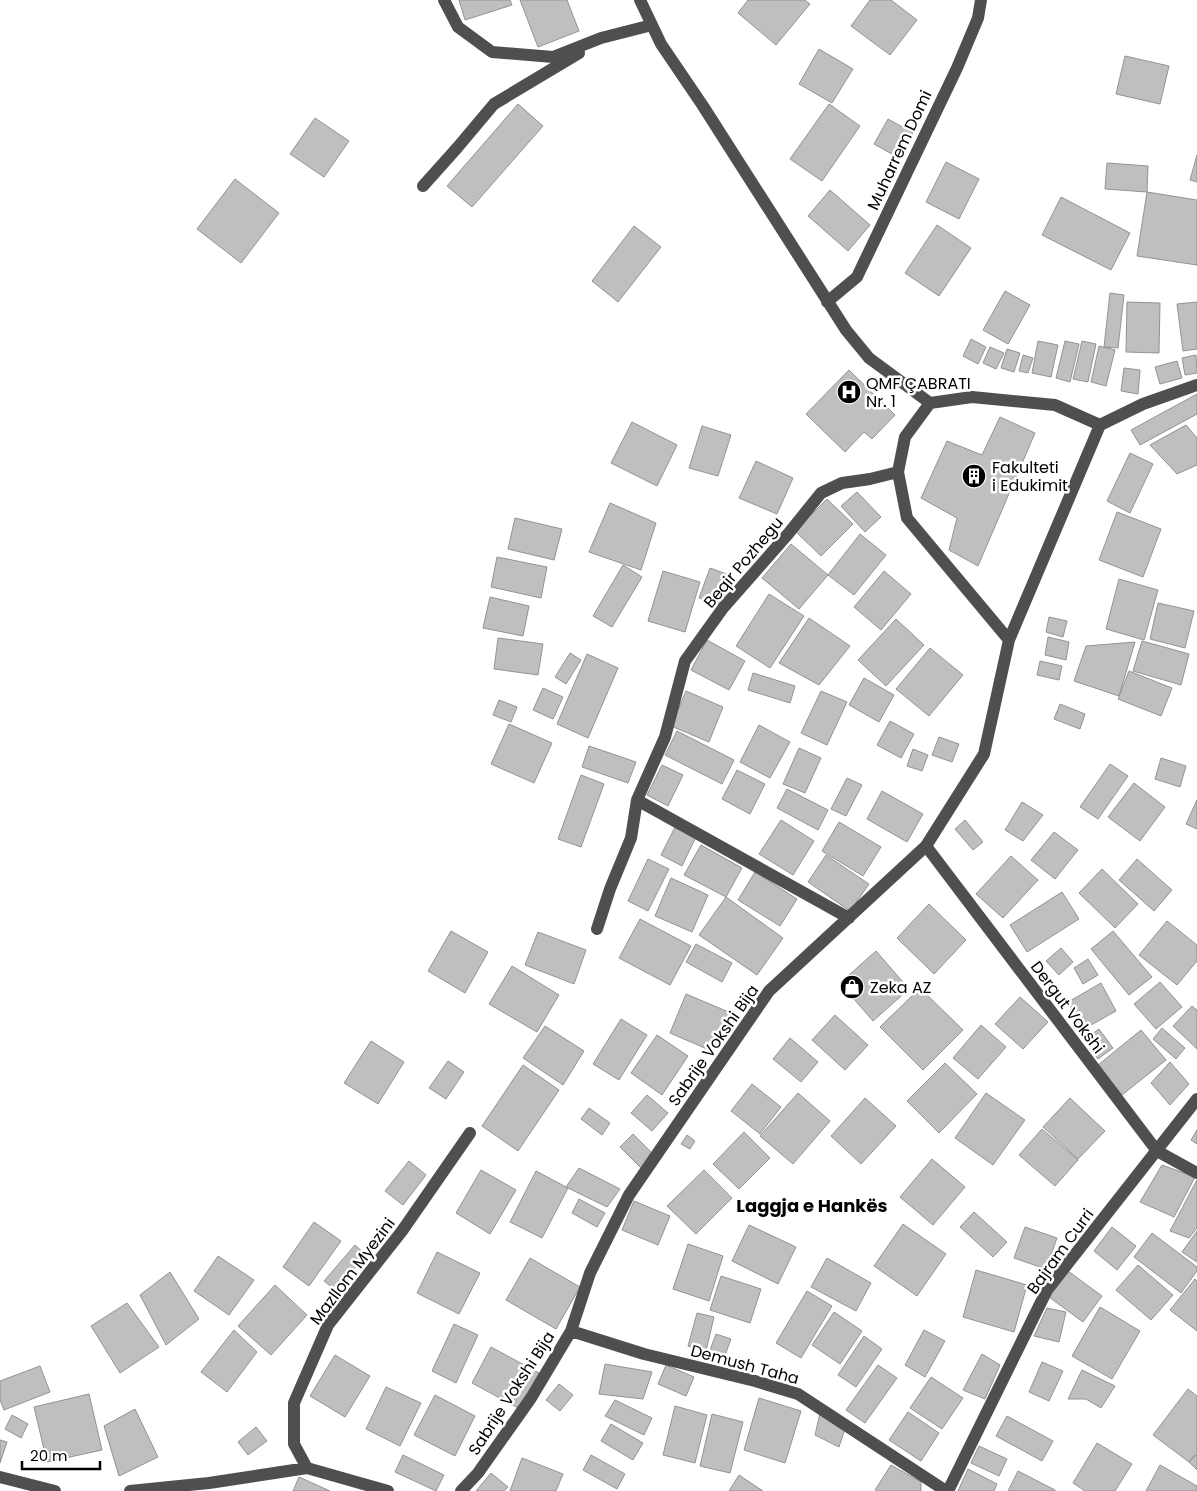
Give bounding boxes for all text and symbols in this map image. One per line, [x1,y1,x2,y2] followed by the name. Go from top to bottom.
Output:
[862,87,937,214] street label: Muharrem Domi
[866,372,971,413] place label: QMF ÇABRATI Nr. 1
[836,379,862,405] hospital icon: QMF ÇABRATI Nr. 1
[992,456,1068,497] place label: Fakulteti i Edukimit
[961,463,987,489] building icon: Fakulteti i Edukimit
[698,512,788,613] street label: Beqir Pozhegu
[1025,956,1110,1058] street label: Dergut Vokshi
[839,974,865,1000] shop icon: Zeka AZ
[870,976,931,999] place label: Zeka AZ
[663,980,764,1111] street label: Sabrije Vokshi Bija
[736,1193,888,1218] district label: Laggja e Hankës
[1022,1204,1099,1299] street label: Bajram Curri
[304,1213,400,1330] street label: Mazllom Myezini
[463,1327,560,1460] street label: Sabrije Vokshi Bija
[688,1339,802,1390] street label: Demush Taha
[22,1438,100,1470] scale bar
[30,1445,68,1466] text: 20 m

